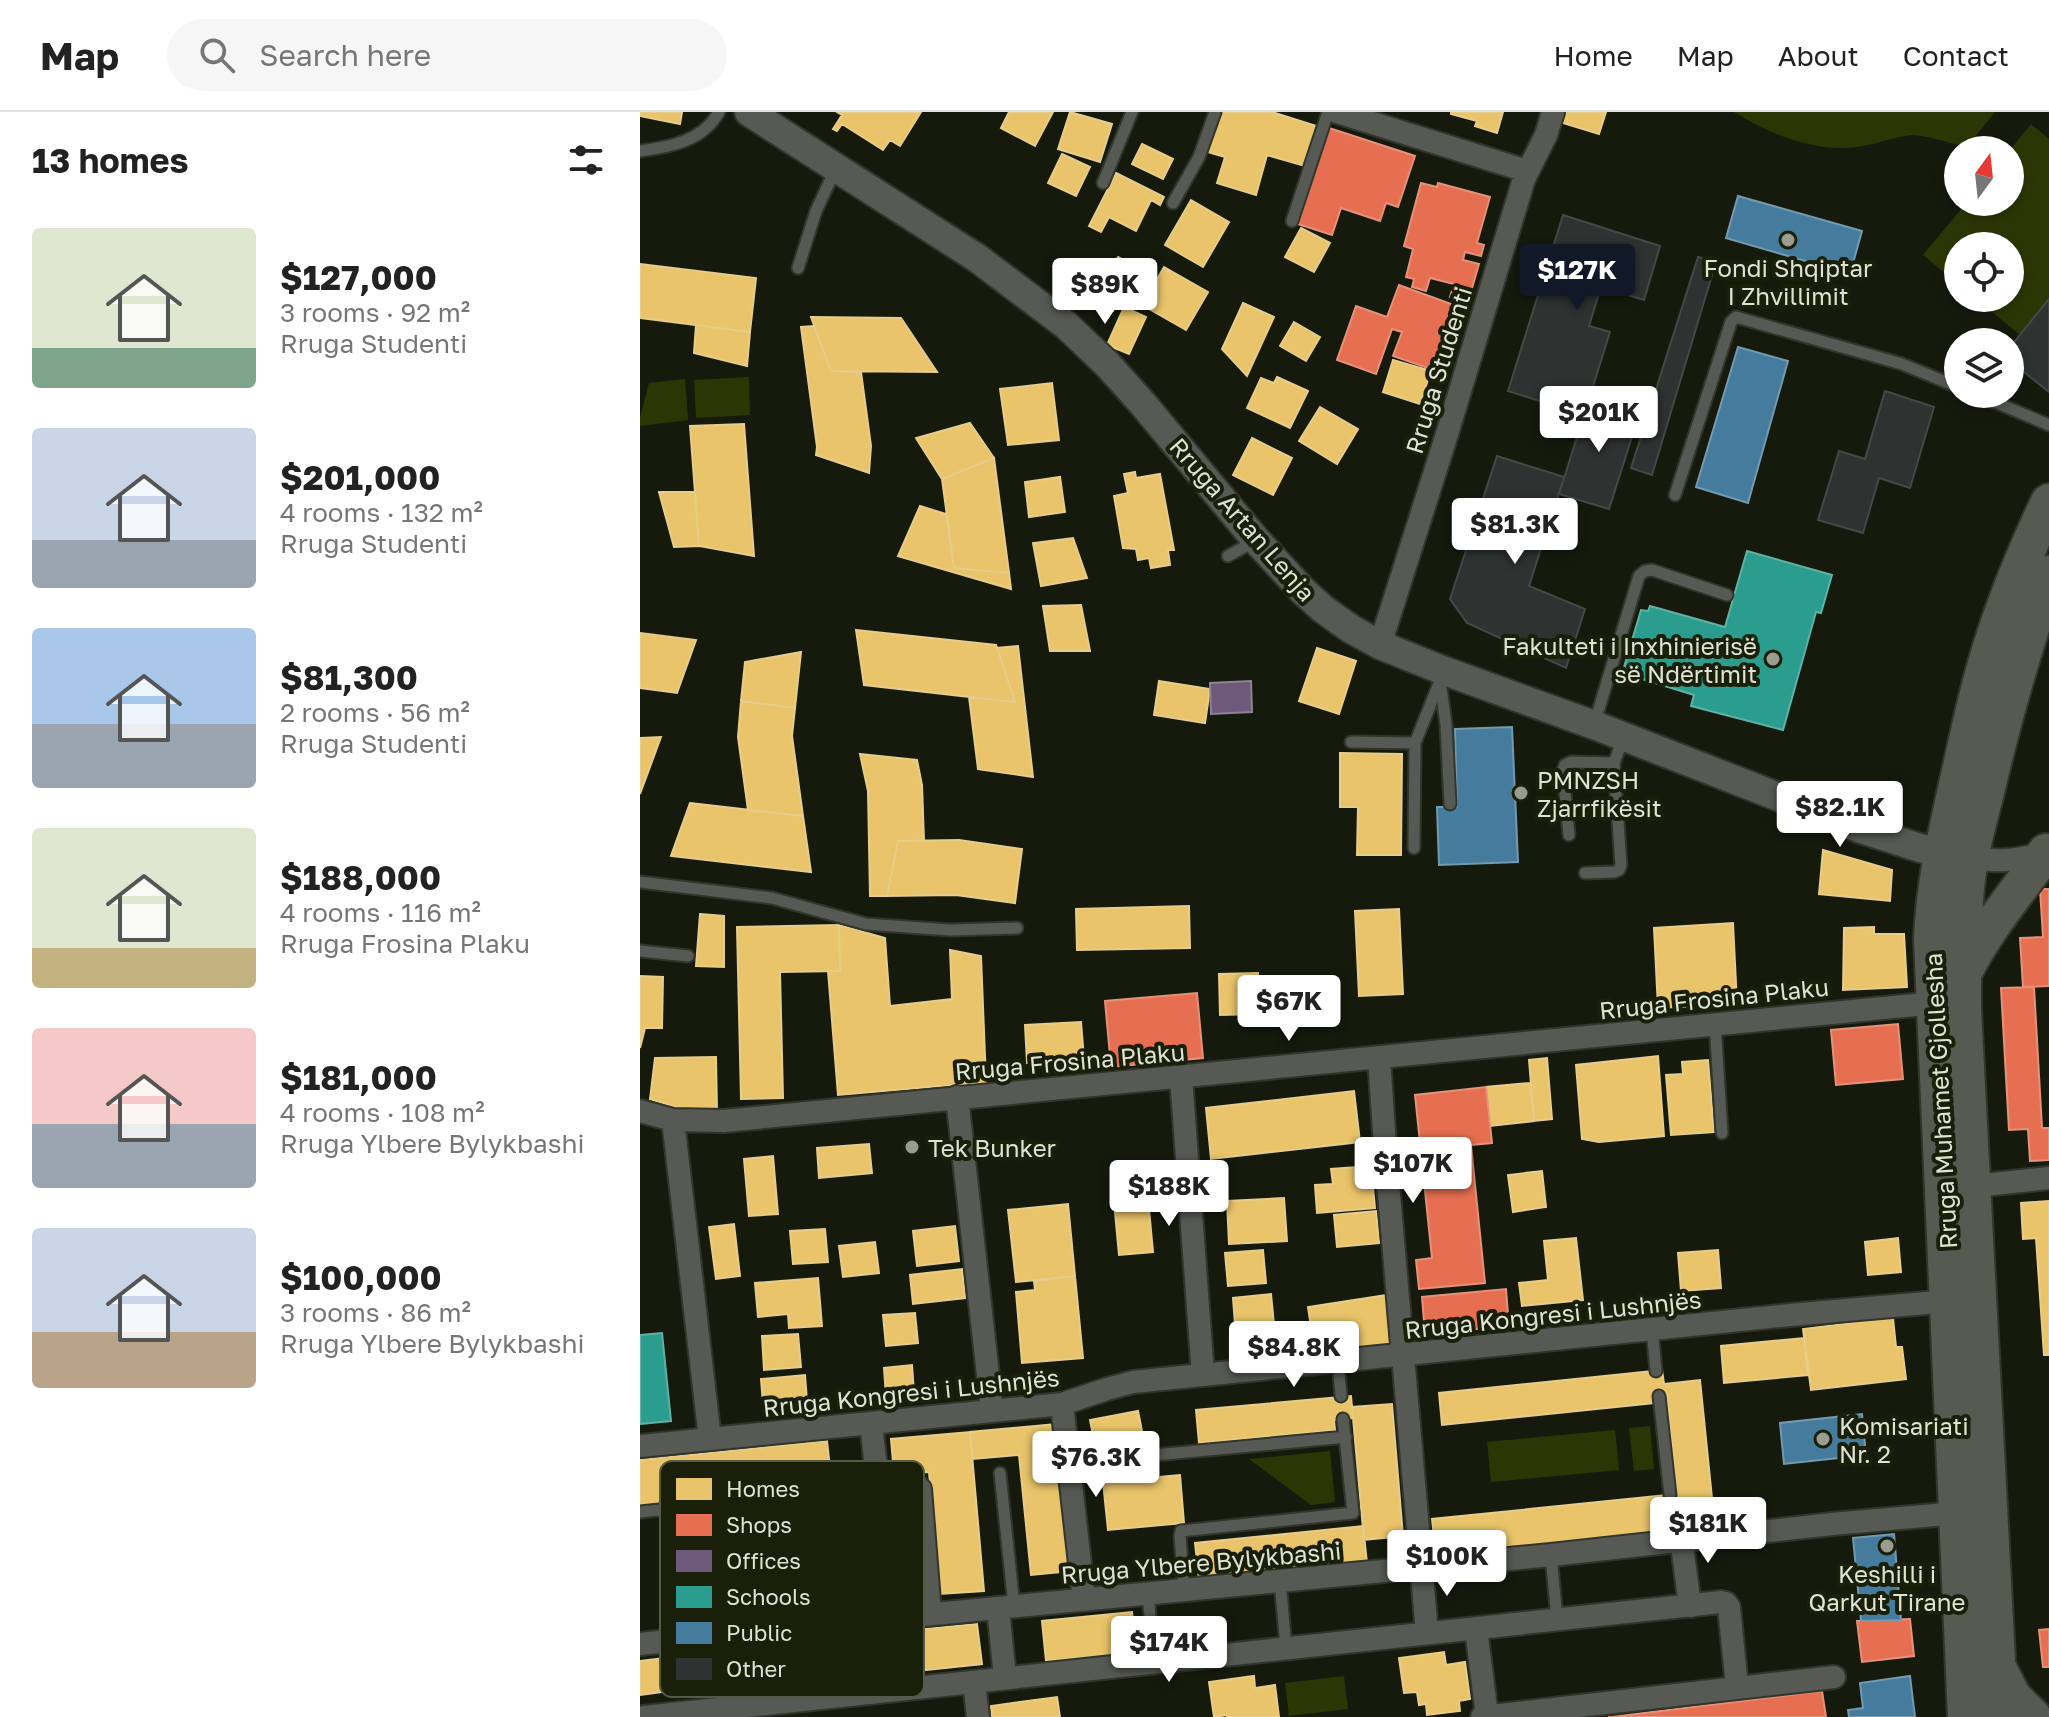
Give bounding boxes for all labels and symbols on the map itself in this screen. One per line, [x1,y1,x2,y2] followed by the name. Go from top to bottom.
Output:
[1944,136,2024,216] north arrow
[1779,231,1797,249] marker: Fondi Shqiptar I Zhvillimit
[1521,244,1633,312] pin: $127K
[1704,253,1872,310] place label: Fondi Shqiptar I Zhvillimit
[1058,258,1152,326] pin: $89K
[1399,283,1477,457] street label: Rruga Studenti
[1543,386,1655,454] pin: $201K
[1164,432,1322,606] street label: Rruga Artan Lenja
[1450,498,1580,566] pin: $81.3K
[1502,631,1757,688] place label: Fakulteti i Inxhinierisë së Ndërtimit
[1764,650,1782,668] marker: Fakulteti i Inxhinierisë së Ndërtimit
[1537,765,1662,822] place label: PMNZSH Zjarrfikësit
[1775,781,1905,849] pin: $82.1K
[1512,784,1530,802] marker: PMNZSH Zjarrfikësit
[1918,952,1962,1250] street label: Rruga Muhamet Gjollesha
[1598,972,1830,1024] street label: Rruga Frosina Plaku
[1242,975,1336,1043] pin: $67K
[954,1036,1186,1086] street label: Rruga Frosina Plaku
[928,1133,1056,1162] place label: Tek Bunker
[1357,1137,1469,1205] pin: $107K
[903,1138,921,1156] marker: Tek Bunker
[1113,1160,1225,1228] pin: $188K
[1403,1284,1703,1344] street label: Rruga Kongresi i Lushnjës
[1229,1321,1359,1389] pin: $84.8K
[761,1362,1061,1422] street label: Rruga Kongresi i Lushnjës
[1839,1411,1969,1468] place label: Komisariati Nr. 2
[1814,1430,1832,1448] marker: Komisariati Nr. 2
[1031,1431,1161,1499] pin: $76.3K
[660,1461,924,1697] legend
[726,1475,800,1502] text: Homes
[1652,1497,1764,1565] pin: $181K
[726,1511,792,1538] text: Shops
[1391,1530,1503,1598] pin: $100K
[1060,1535,1342,1589] street label: Rruga Ylbere Bylykbashi
[1878,1537,1896,1555] marker: Keshilli i Qarkut Tirane
[726,1547,801,1574] text: Offices
[1808,1559,1966,1616] place label: Keshilli i Qarkut Tirane
[726,1583,811,1610] text: Schools
[1113,1616,1225,1684] pin: $174K
[726,1619,792,1646] text: Public
[726,1655,786,1682] text: Other

